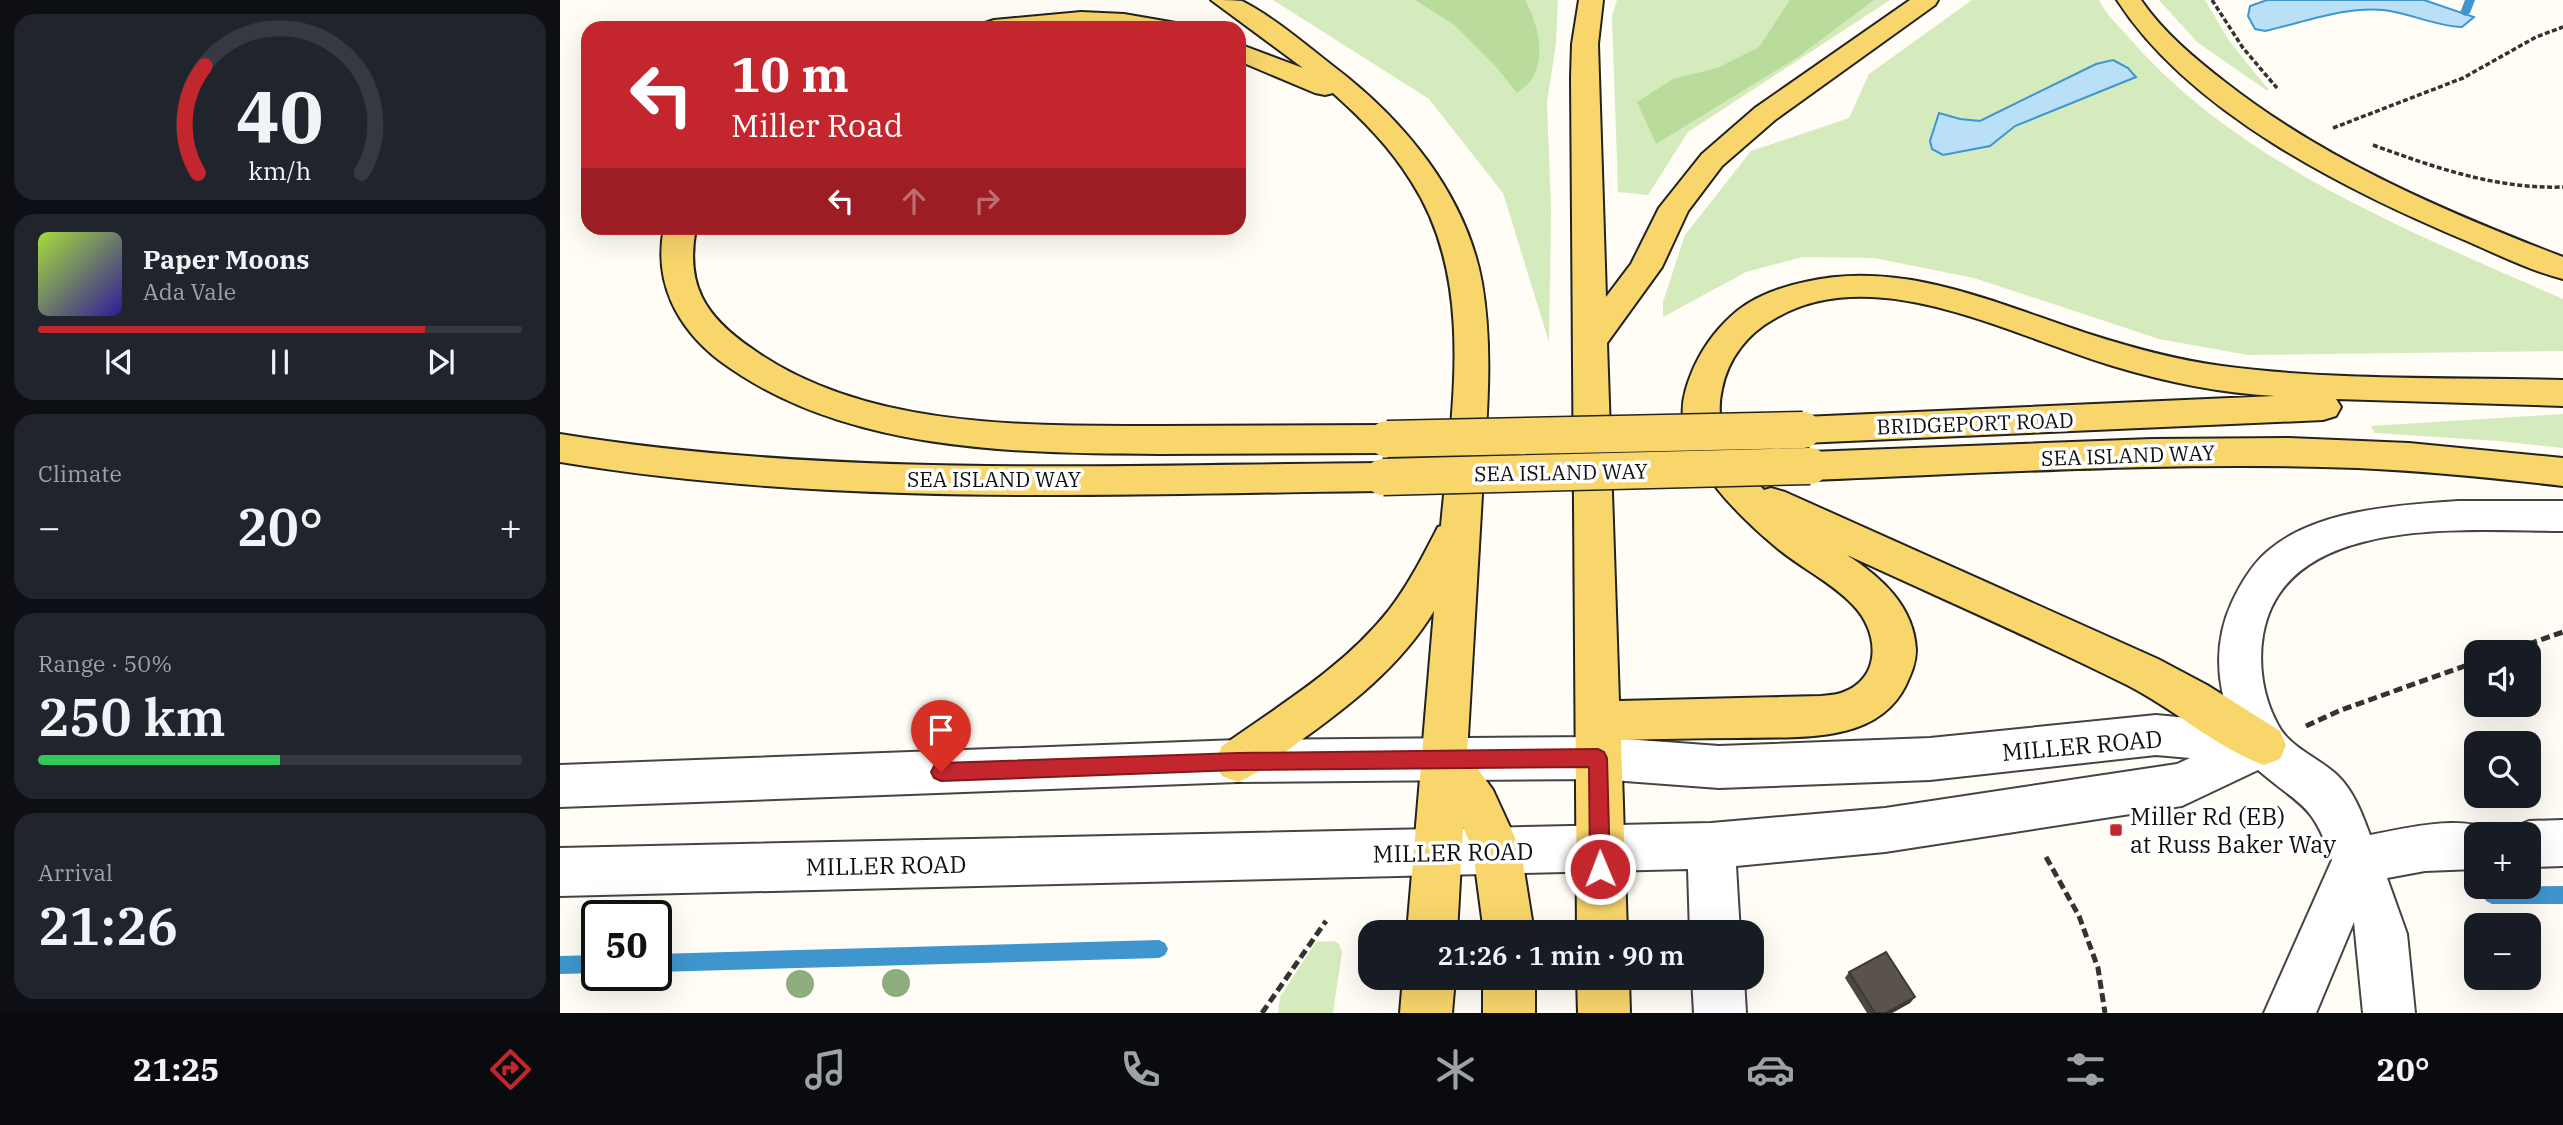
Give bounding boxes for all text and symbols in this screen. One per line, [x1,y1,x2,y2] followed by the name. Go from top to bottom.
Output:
[731,42,849,105] text: 10 m
[616,49,707,140] icon: left
[236,68,324,163] text: 40
[731,104,903,146] text: Miller Road
[248,154,312,187] text: km/h
[822,182,860,220] icon: left
[895,182,933,220] icon: ahead
[968,182,1006,220] icon: right
[143,242,310,276] text: Paper Moons
[143,276,236,306] text: Ada Vale
[100,343,138,381] icon: previous
[261,343,299,381] icon: pause
[422,343,460,381] icon: next
[1876,406,2074,440] street label: BRIDGEPORT ROAD
[2041,438,2215,472] street label: SEA ISLAND WAY
[1474,456,1648,488] street label: SEA ISLAND WAY
[38,458,122,488] text: Climate
[907,465,1081,493] street label: SEA ISLAND WAY
[237,493,323,560] text: 20°
[38,502,61,551] text: −
[499,502,522,551] text: +
[2464,640,2541,990] map controls
[2464,640,2541,717] button: sound
[38,648,172,678] text: Range · 50%
[38,683,226,750] text: 250 km
[911,700,971,772] pin
[922,711,960,749] icon: arrive
[2001,722,2163,768] street label: MILLER ROAD
[2464,731,2541,808] button: search
[2130,800,2336,860] place label: Miller Rd (EB) at Russ Baker Way
[2108,822,2124,838] marker: Miller Rd (EB) at Russ Baker Way
[2464,822,2541,899] button: +
[1563,832,1637,906] position arrow
[1372,835,1534,869] street label: MILLER ROAD
[805,848,967,882] street label: MILLER ROAD
[38,857,113,887] text: Arrival
[38,892,178,959] text: 21:26
[581,900,672,991] speed limit sign: 50
[2464,913,2541,990] button: −
[1438,938,1684,972] text: 21:26 · 1 min · 90 m
[486,1045,535,1094] icon: directions
[801,1045,850,1094] icon: music
[1116,1045,1165,1094] icon: phone
[1431,1045,1480,1094] icon: climate
[1746,1045,1795,1094] icon: car
[2061,1045,2110,1094] icon: filters
[133,1048,220,1090] text: 21:25
[2376,1048,2430,1090] text: 20°

